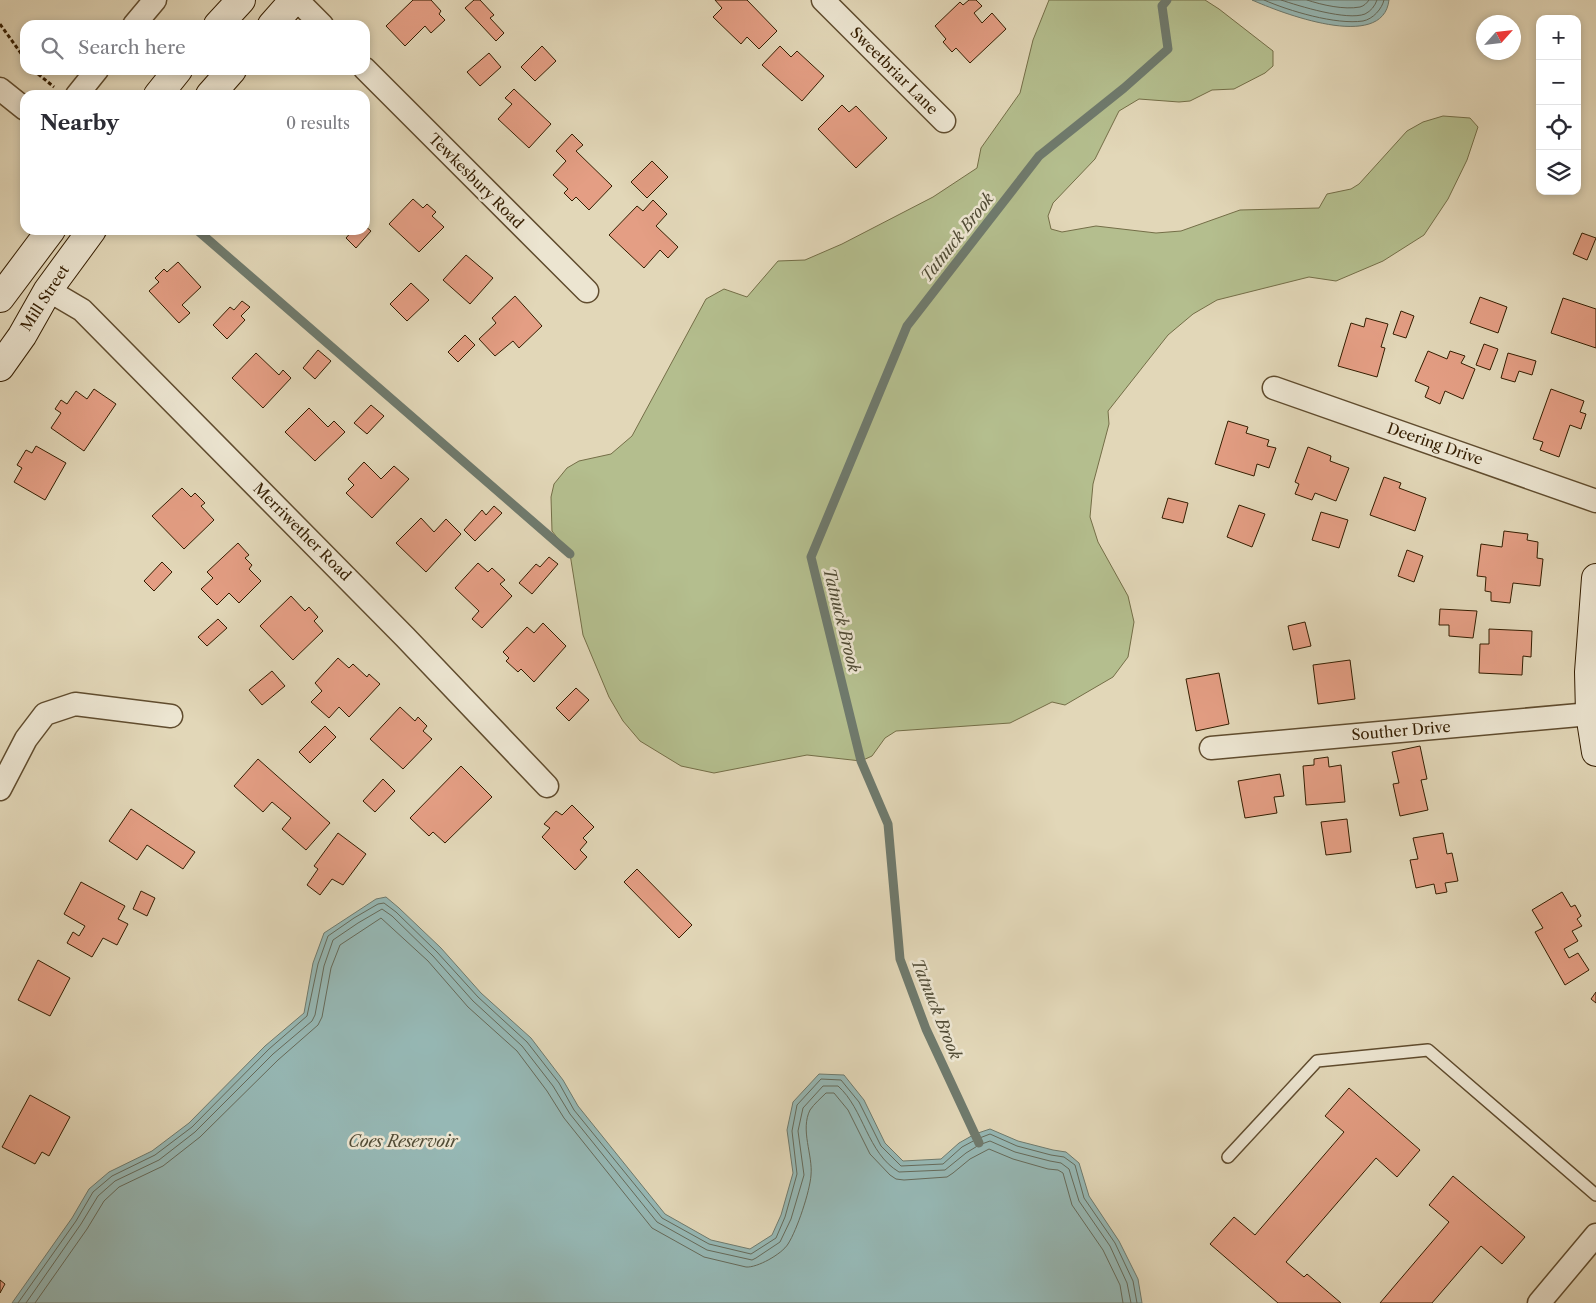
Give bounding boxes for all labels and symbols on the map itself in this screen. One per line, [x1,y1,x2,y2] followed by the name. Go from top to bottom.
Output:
[1476,15,1521,60] north arrow
[846,23,942,119] street label: Sweetbriar Lane
[425,129,528,232] street label: Tewkesbury Road
[916,188,998,285] water label: Tatnuck Brook
[16,260,73,334] street label: Mill Street
[1385,418,1486,469] street label: Deering Drive
[249,479,355,585] street label: Merriwether Road
[819,566,865,675] water label: Tatnuck Brook
[1351,717,1451,744] street label: Souther Drive
[908,956,967,1063] water label: Tatnuck Brook
[348,1131,459,1151] water label: Coes Reservoir

